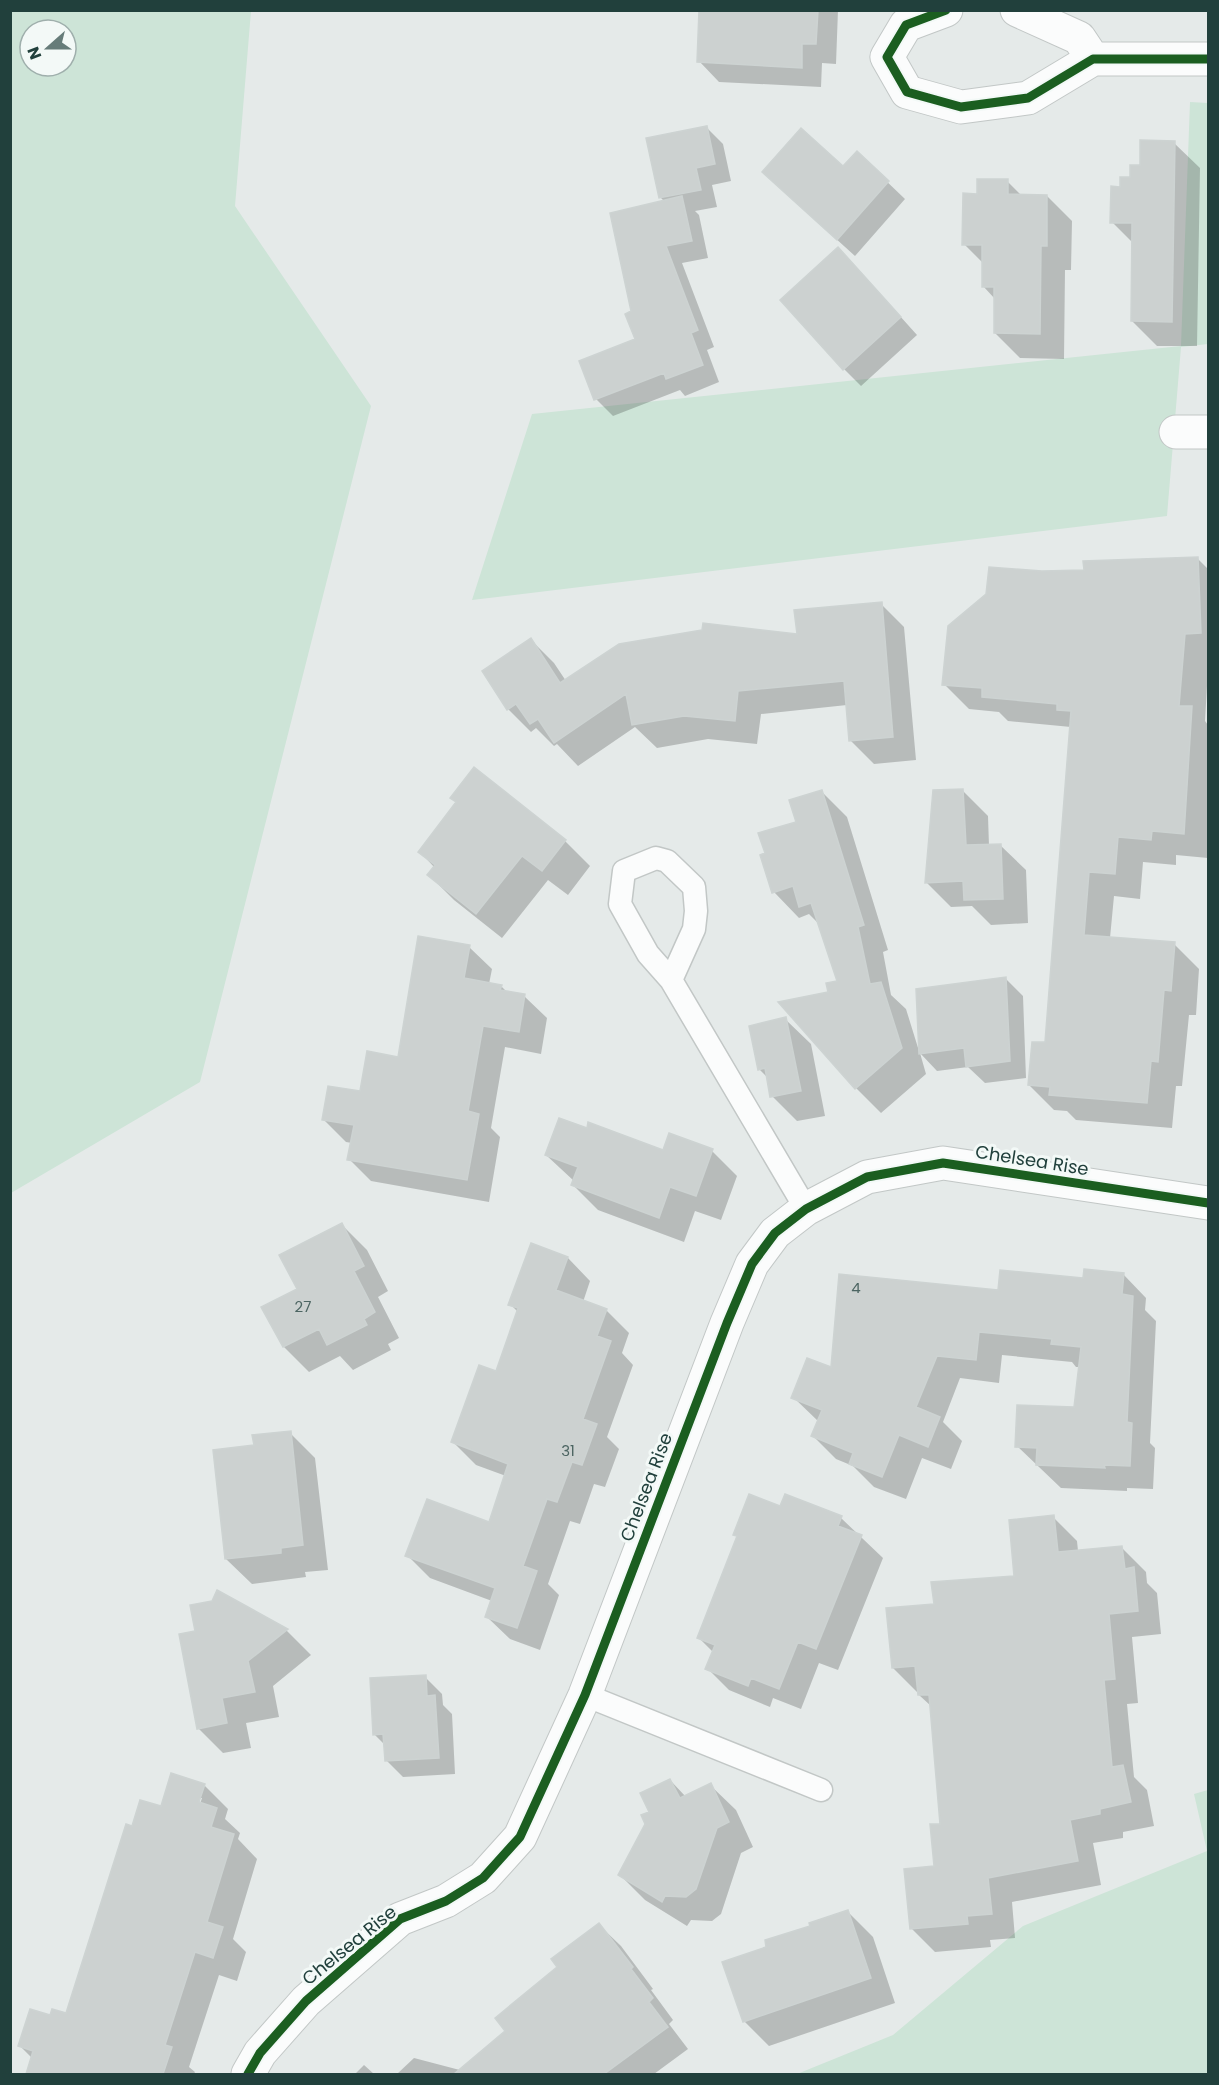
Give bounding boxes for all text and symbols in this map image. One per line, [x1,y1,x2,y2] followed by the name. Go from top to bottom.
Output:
[18,18,78,78] north arrow
[22,43,47,63] text: N
[974,1139,1090,1181] street label: Chelsea Rise
[851,1277,861,1298] house number: 4
[295,1296,311,1317] house number: 27
[614,1429,678,1545] street label: Chelsea Rise
[561,1440,575,1461] house number: 31
[297,1899,401,1991] street label: Chelsea Rise

